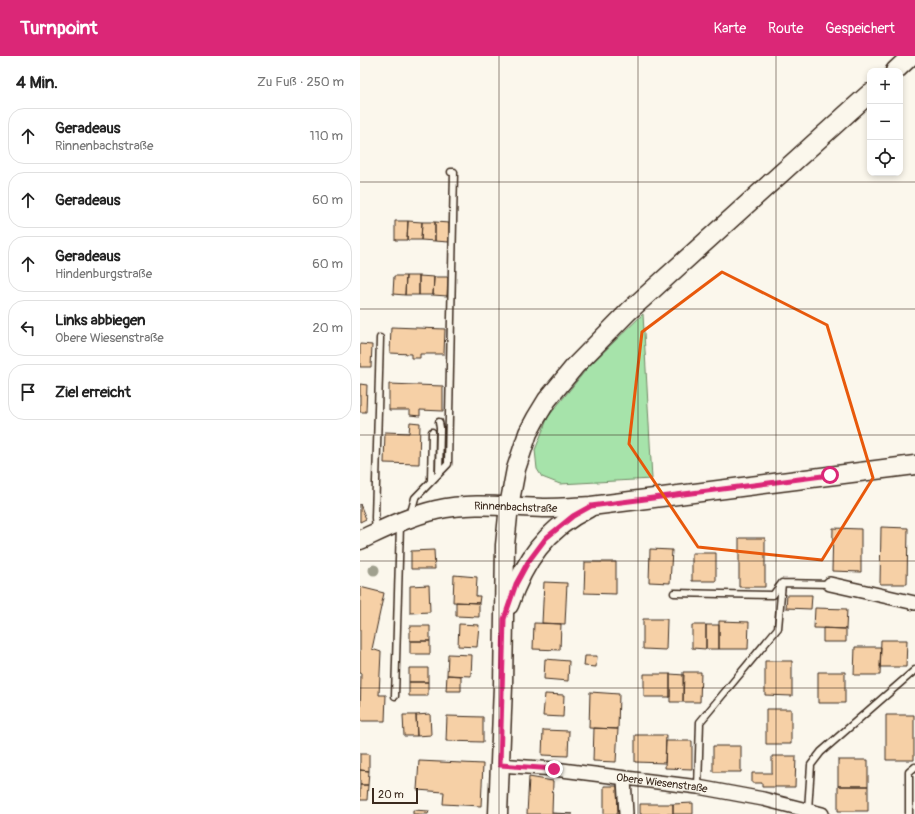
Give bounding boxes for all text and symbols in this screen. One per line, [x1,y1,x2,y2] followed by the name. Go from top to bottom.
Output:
[20,16,98,40] text: Turnpoint
[714,20,746,37] text: Karte
[768,20,803,37] text: Route
[825,20,895,37] text: Gespeichert
[867,68,903,176] map controls
[867,68,903,104] button: +
[16,72,58,93] text: 4 Min.
[257,74,344,90] text: Zu Fuß · 250 m
[867,104,903,140] button: −
[55,119,121,138] text: Geradeaus
[17,125,39,147] icon: ahead
[310,128,343,144] text: 110 m
[55,138,153,154] text: Rinnenbachstraße
[867,140,903,176] button: locate
[17,189,39,211] icon: ahead
[55,191,121,210] text: Geradeaus
[312,192,343,208] text: 60 m
[55,247,121,266] text: Geradeaus
[17,253,39,275] icon: ahead
[312,256,343,272] text: 60 m
[55,266,152,282] text: Hindenburgstraße
[55,311,146,330] text: Links abbiegen
[17,317,39,339] icon: left
[312,320,343,336] text: 20 m
[55,330,164,346] text: Obere Wiesenstraße
[17,381,39,403] icon: arrive
[55,383,131,402] text: Ziel erreicht
[821,466,839,484] route start
[474,500,558,515] street label: Rinnenbachstraße
[545,760,563,778] route end
[615,771,709,796] street label: Obere Wiesenstraße
[372,786,418,805] scale bar
[378,788,404,801] text: 20 m

